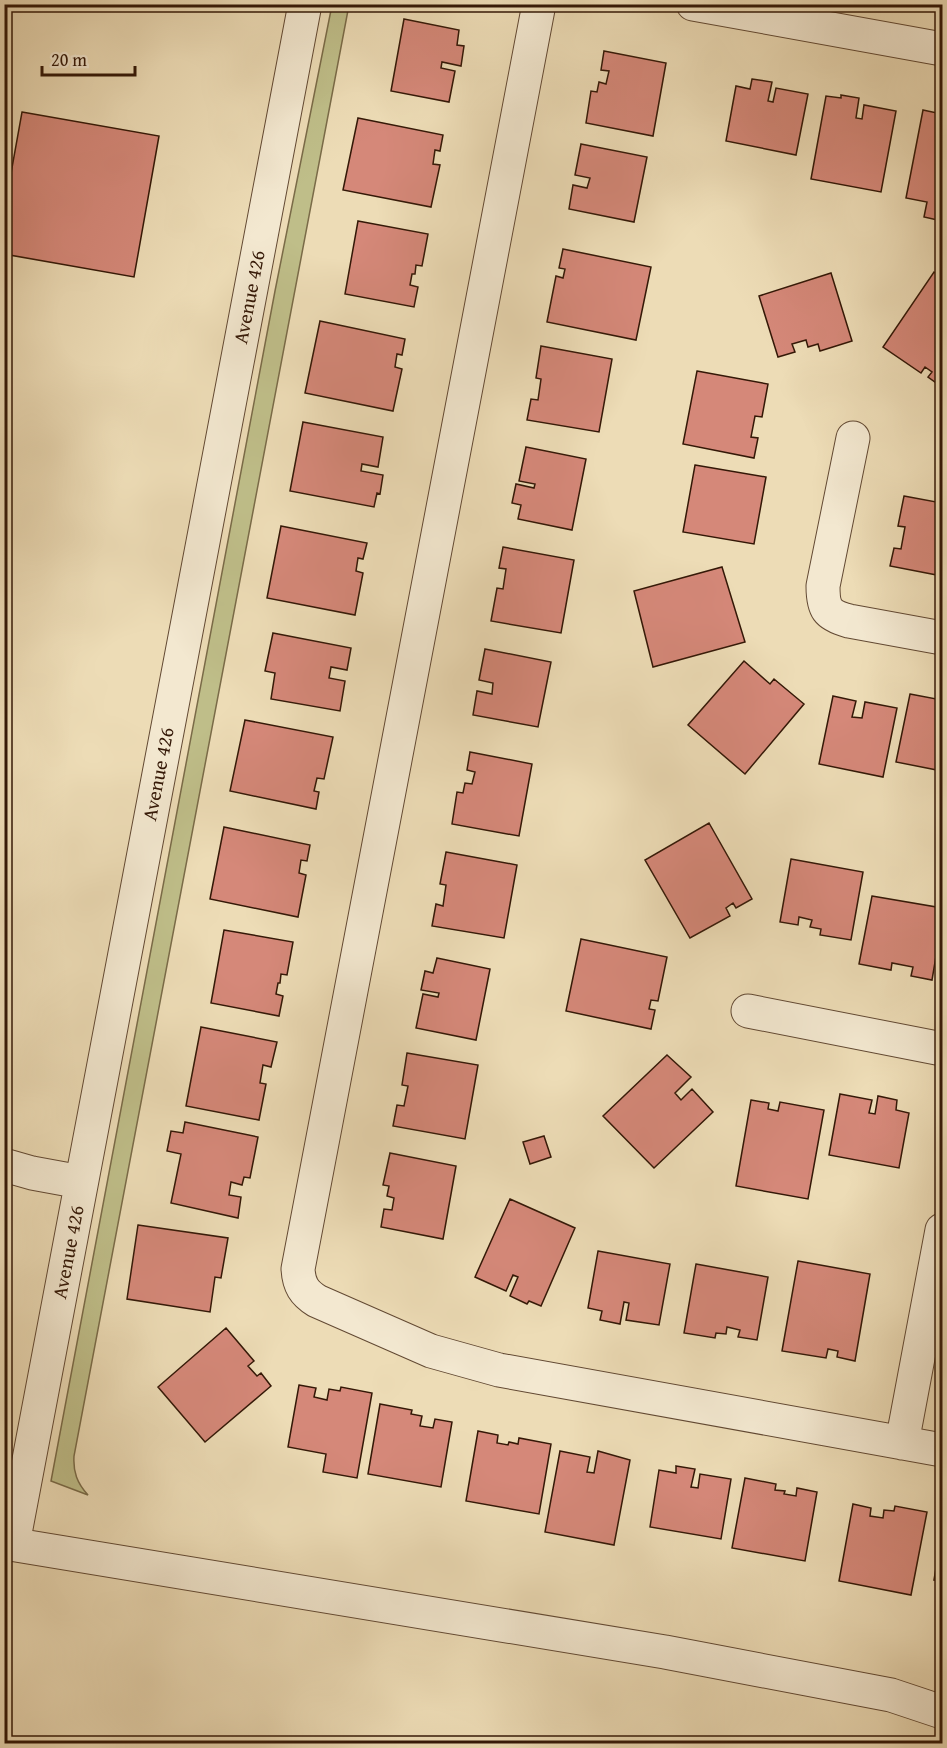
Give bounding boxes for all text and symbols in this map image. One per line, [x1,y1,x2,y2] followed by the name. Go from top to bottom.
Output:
[42,39,135,77] scale bar
[51,46,87,73] text: 20 m
[225,248,272,346] street label: Avenue 426
[134,725,181,823] street label: Avenue 426
[44,1203,91,1301] street label: Avenue 426

